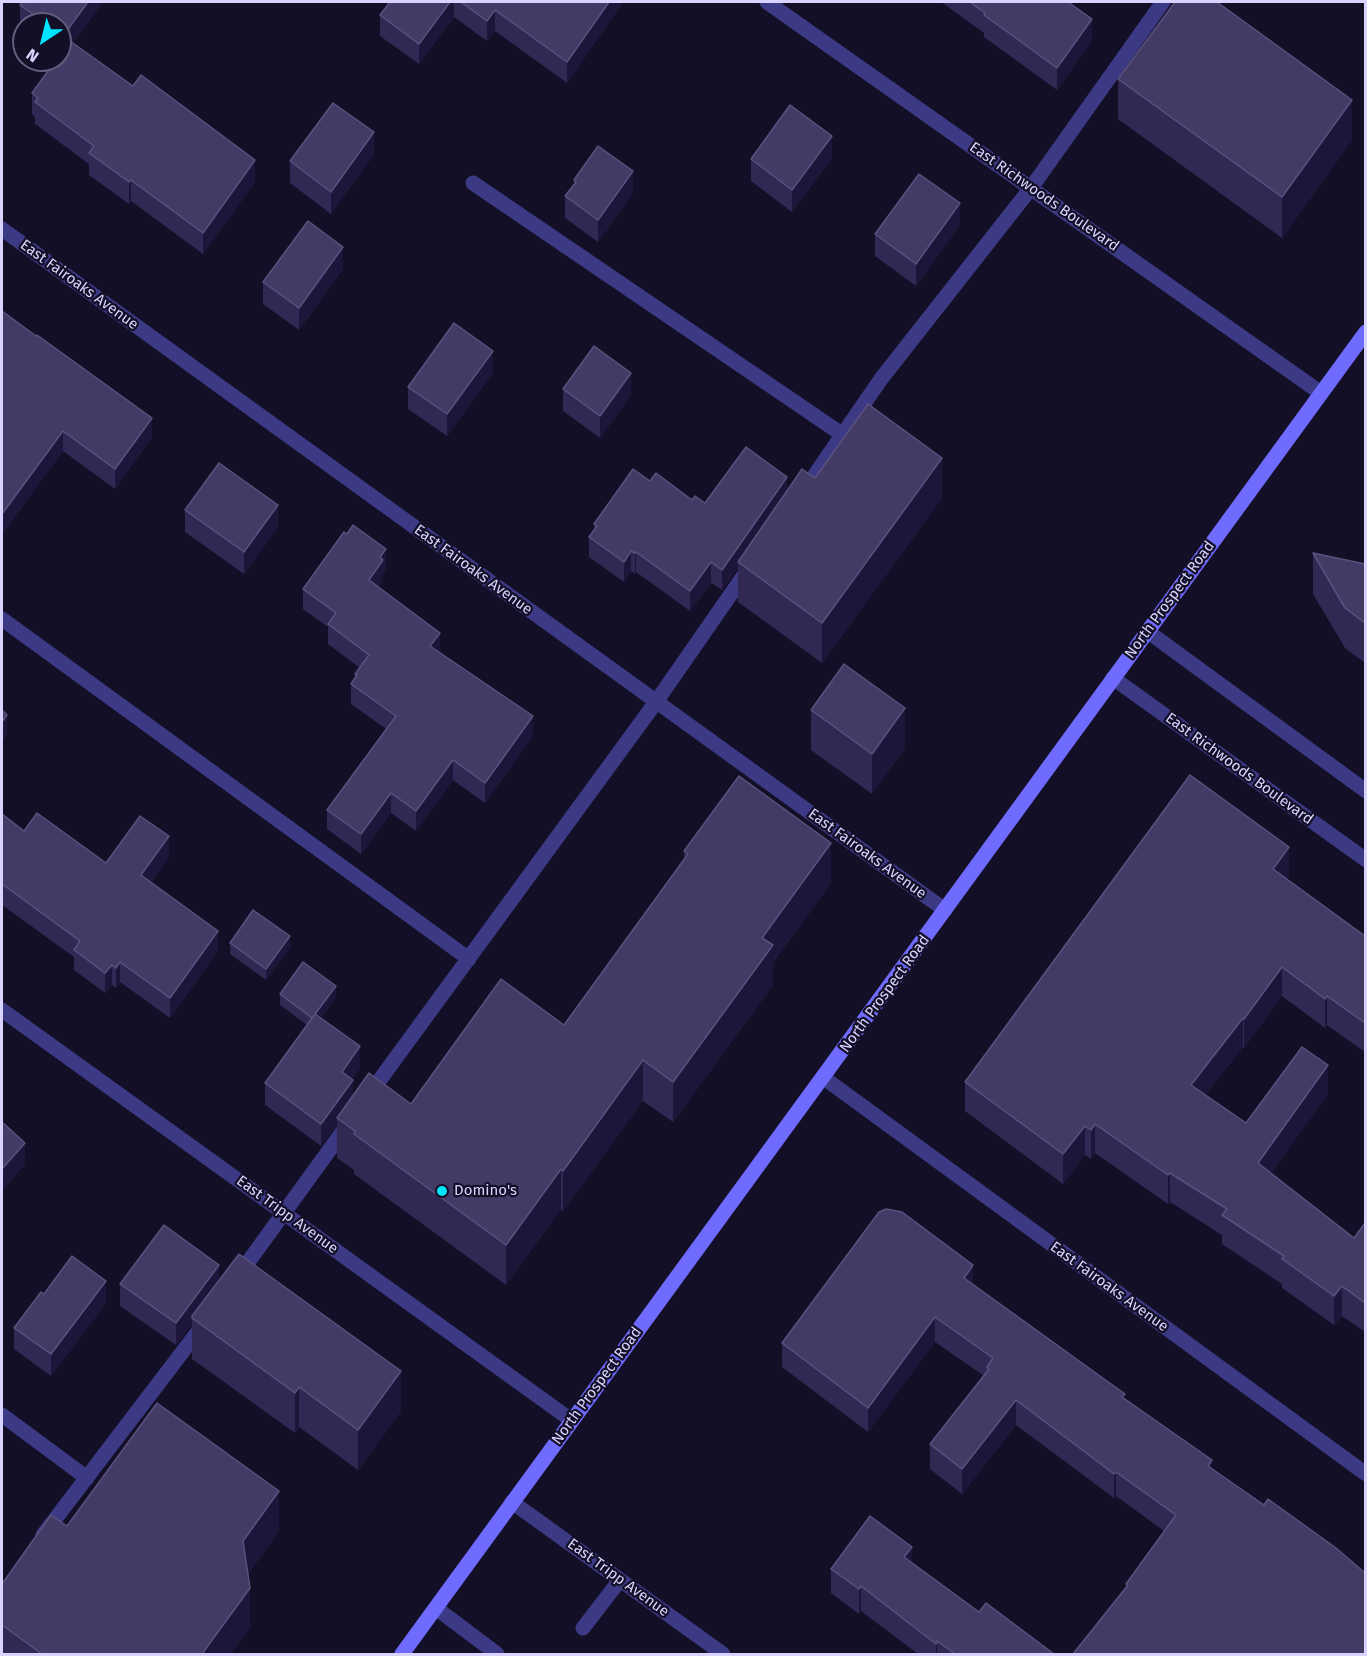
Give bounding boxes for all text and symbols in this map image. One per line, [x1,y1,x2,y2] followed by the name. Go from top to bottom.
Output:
[12,12,72,72] north arrow
[23,45,42,66] text: N
[966,138,1122,256] street label: East Richwoods Boulevard
[16,236,142,334] street label: East Fairoaks Avenue
[410,521,536,619] street label: East Fairoaks Avenue
[1121,538,1219,662] street label: North Prospect Road
[1162,709,1316,829] street label: East Richwoods Boulevard
[804,805,930,903] street label: East Fairoaks Avenue
[836,932,934,1056] street label: North Prospect Road
[233,1172,341,1258] street label: East Tripp Avenue
[454,1182,517,1200] place label: Domino's
[435,1184,449,1198] marker: Domino's
[1046,1238,1172,1336] street label: East Fairoaks Avenue
[548,1324,646,1448] street label: North Prospect Road
[564,1535,672,1621] street label: East Tripp Avenue

